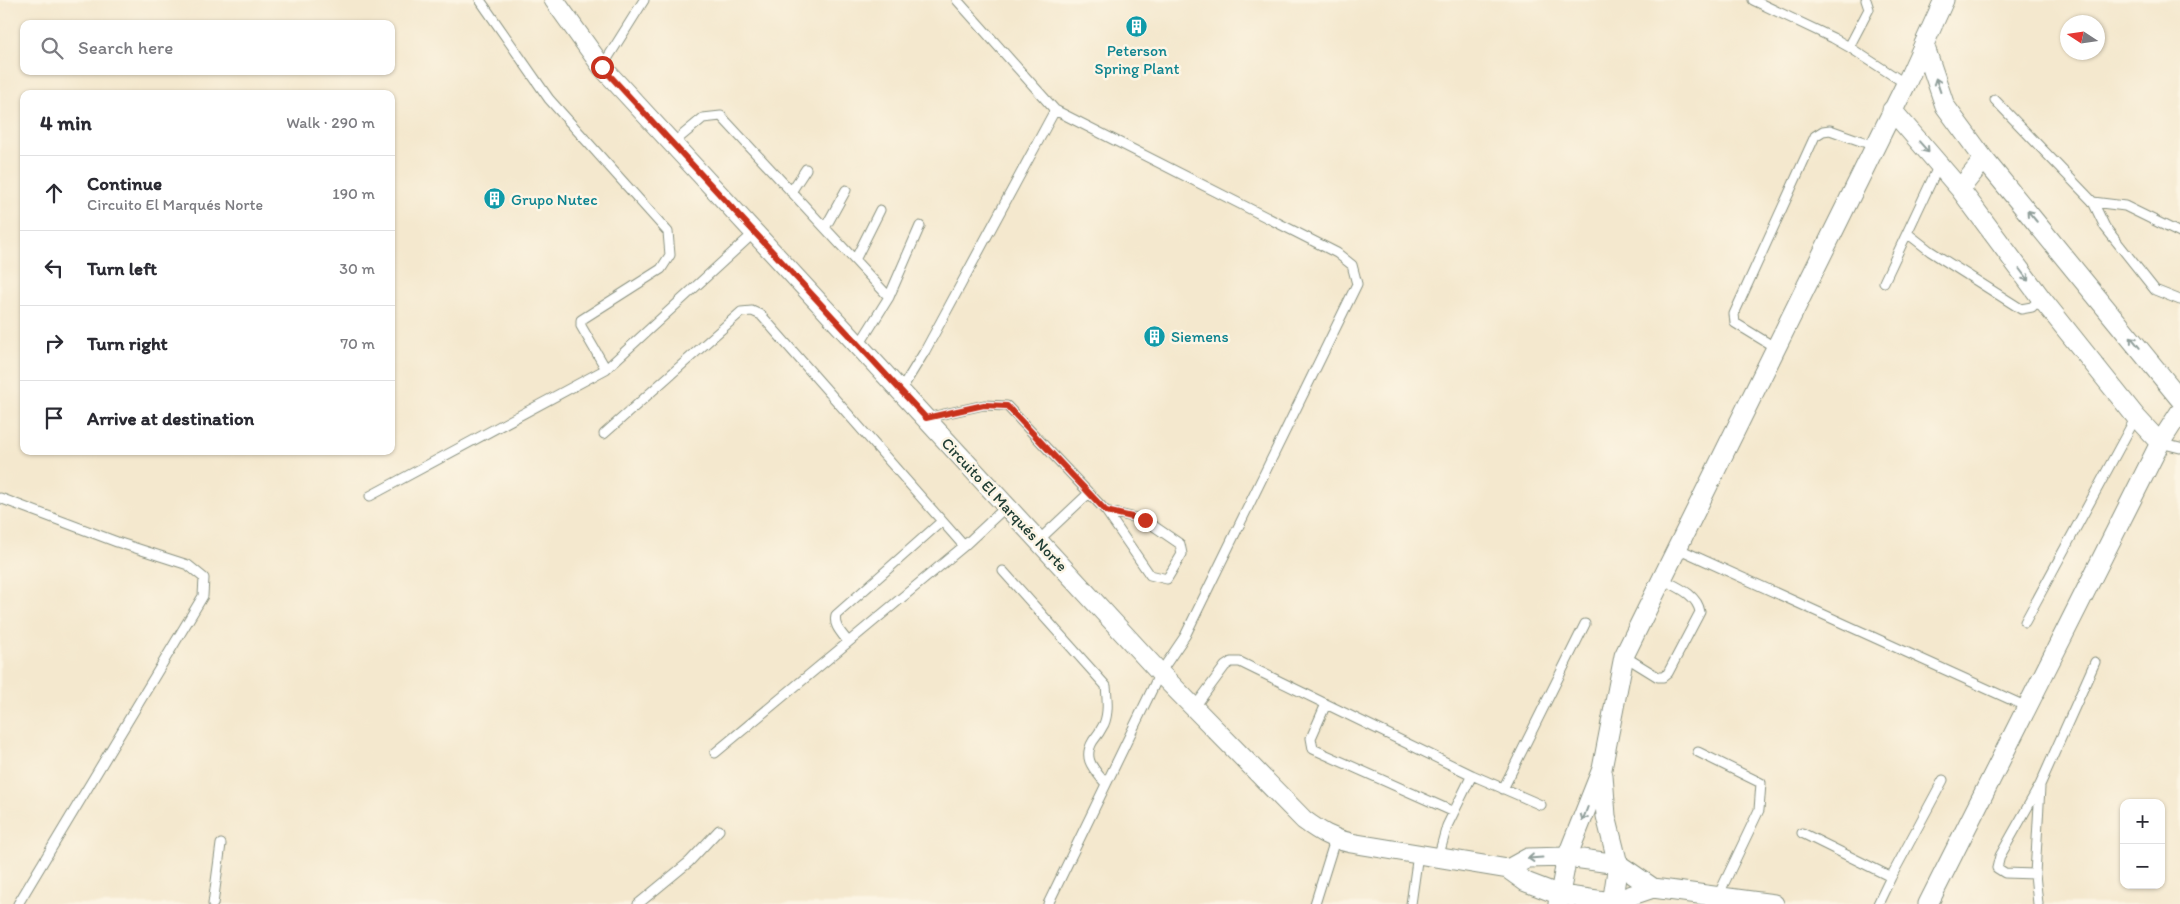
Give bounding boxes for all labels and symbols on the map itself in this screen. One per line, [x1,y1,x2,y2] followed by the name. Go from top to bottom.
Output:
[1125,14,1149,38] building icon: Peterson Spring Plant
[2060,15,2105,60] north arrow
[1094,41,1180,78] place label: Peterson Spring Plant
[591,56,614,79] route start
[1933,77,1942,93] one-way arrow
[1918,141,1930,154] one-way arrow
[483,187,507,211] building icon: Grupo Nutec
[511,190,598,209] place label: Grupo Nutec
[2026,210,2037,223] one-way arrow
[2019,268,2029,282] one-way arrow
[1143,324,1167,348] building icon: Siemens
[1171,327,1229,346] place label: Siemens
[2129,336,2140,349] one-way arrow
[938,433,1072,575] street label: Circuito El Marqués Norte
[1134,509,1157,532] route end
[1580,806,1589,822] one-way arrow
[1528,854,1544,863] one-way arrow

